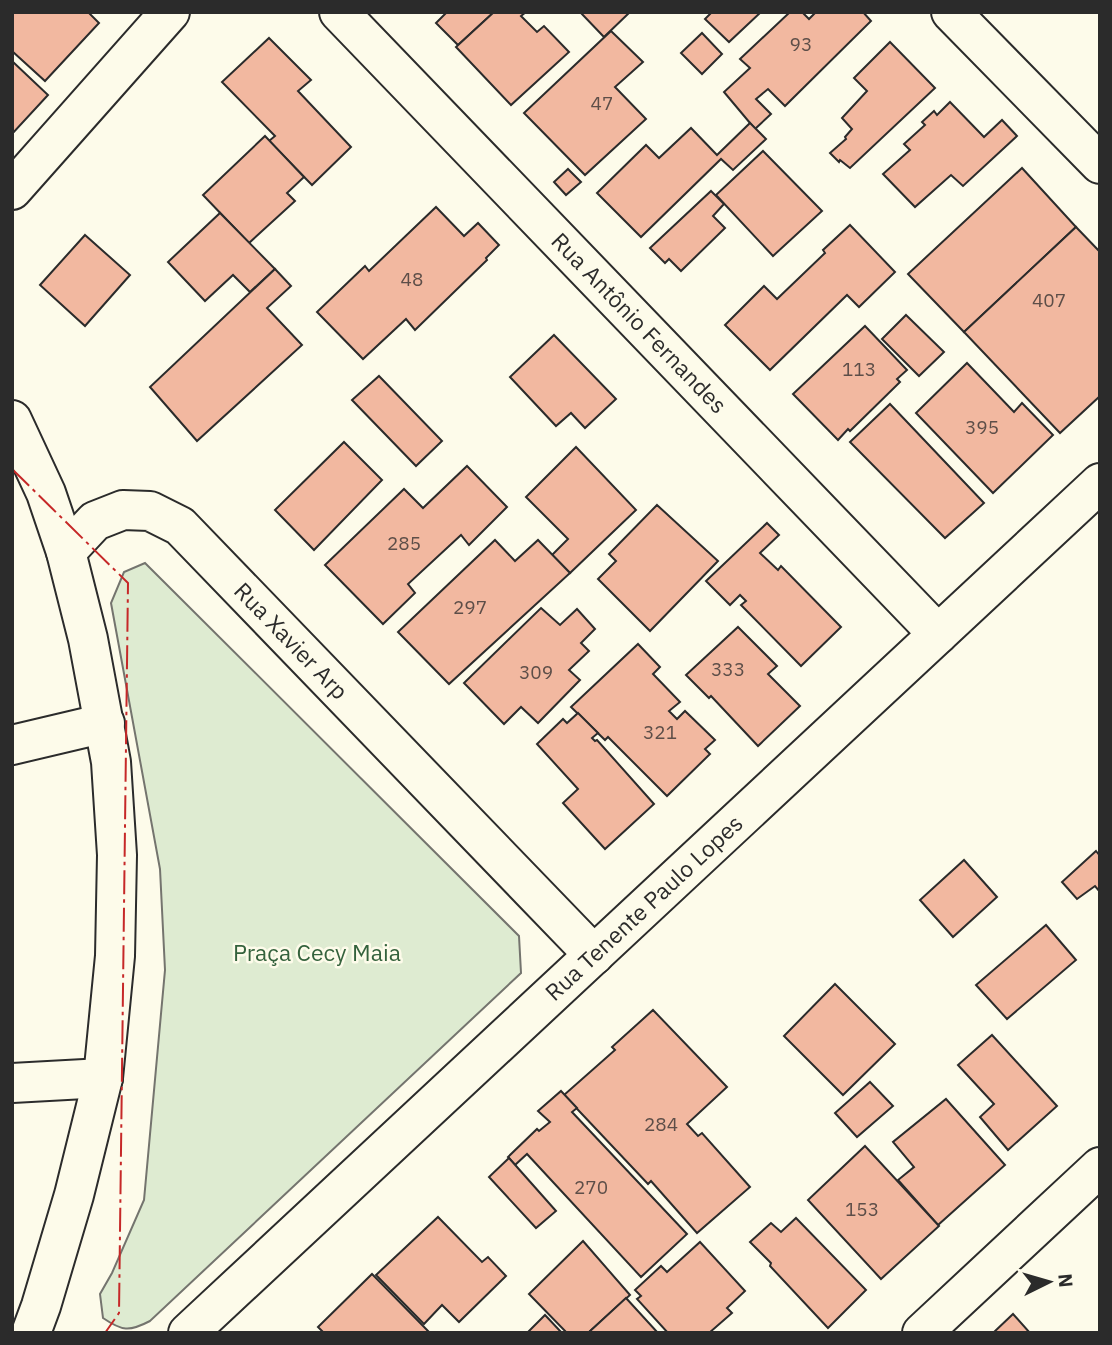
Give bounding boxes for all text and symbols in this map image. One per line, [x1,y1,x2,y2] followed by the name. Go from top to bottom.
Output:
[790,32,812,56] house number: 93
[591,91,613,115] house number: 47
[545,225,734,419] street label: Rua Antônio Fernandes
[401,267,423,291] house number: 48
[1032,288,1066,312] house number: 407
[842,357,876,381] house number: 113
[965,415,999,439] house number: 395
[387,531,421,555] house number: 285
[228,575,355,705] street label: Rua Xavier Arp
[453,595,487,619] house number: 297
[711,657,745,681] house number: 333
[519,660,553,684] house number: 309
[643,720,677,744] house number: 321
[538,808,748,1007] street label: Rua Tenente Paulo Lopes
[233,937,401,967] park label: Praça Cecy Maia
[644,1112,678,1136] house number: 284
[574,1175,608,1199] house number: 270
[845,1197,879,1221] house number: 153
[1014,1247,1084,1317] north arrow
[1053,1273,1078,1288] text: N

